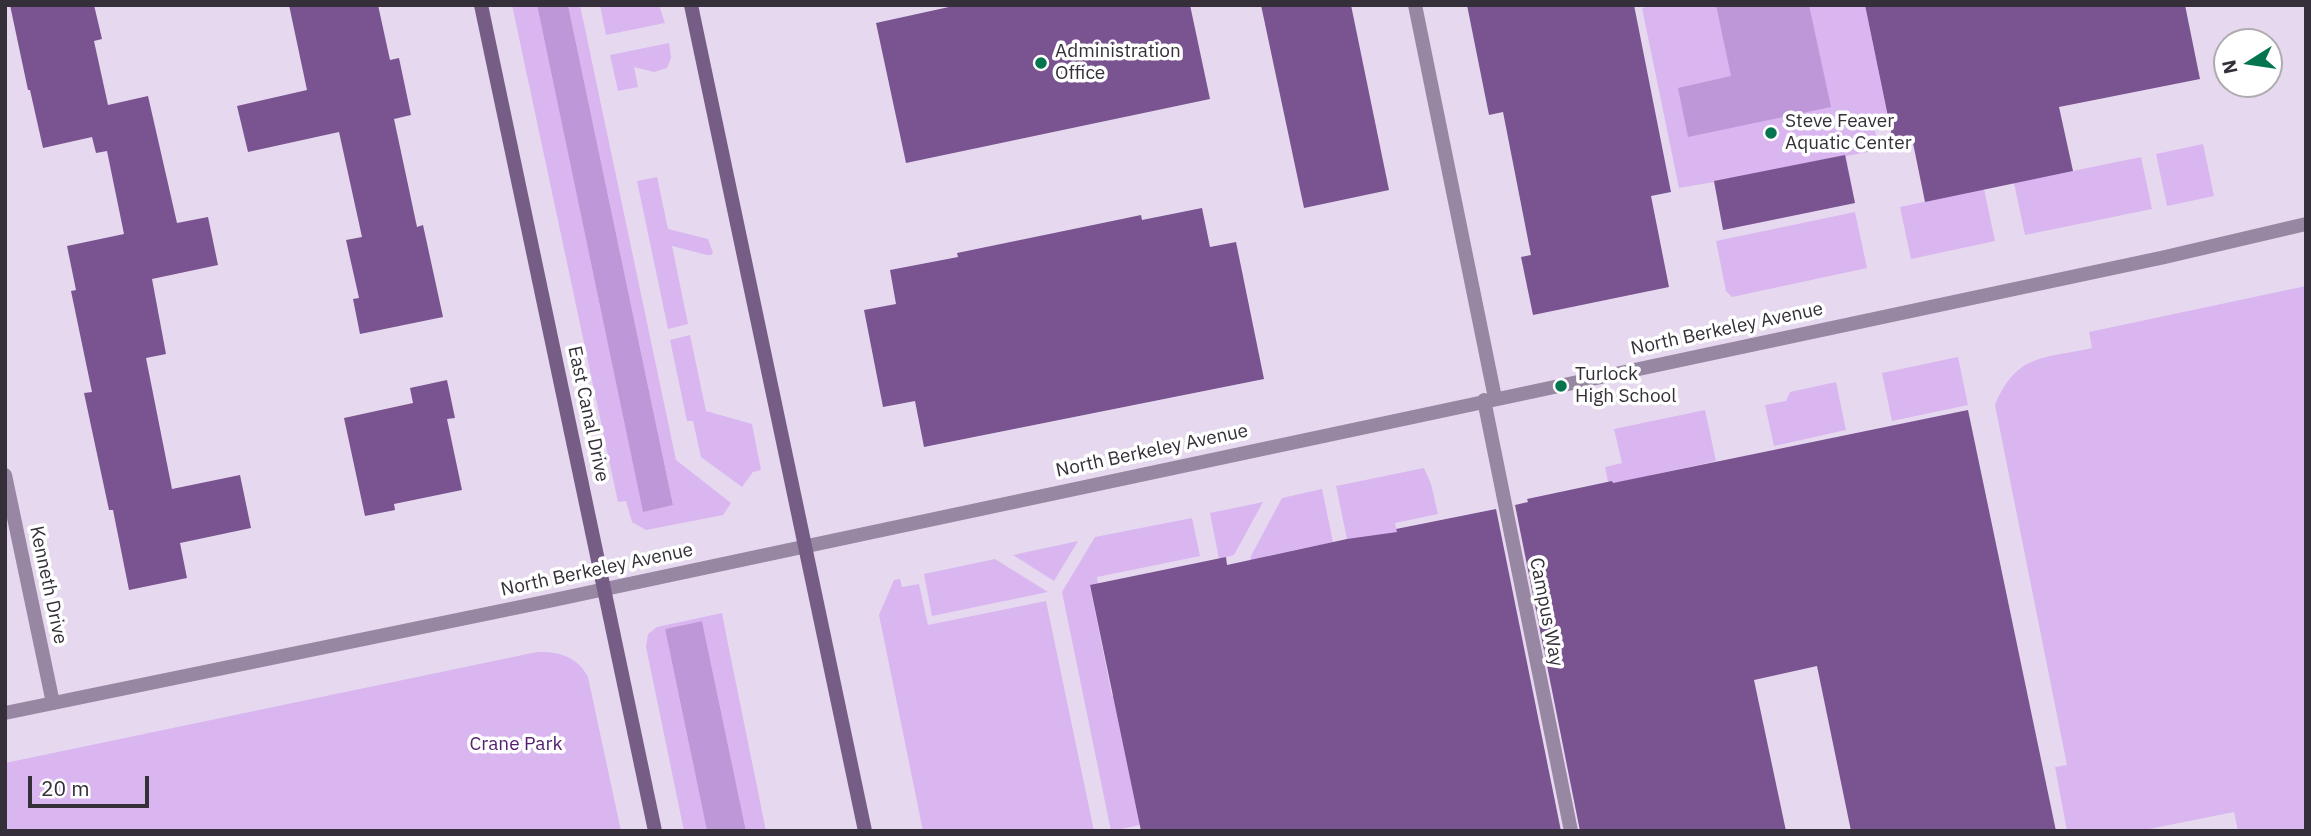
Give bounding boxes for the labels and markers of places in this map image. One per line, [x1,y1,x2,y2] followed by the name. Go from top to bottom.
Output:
[1055,41,1181,85] place label: Administration Office
[1033,55,1049,71] marker: Administration Office
[1785,111,1912,155] place label: Steve Feaver Aquatic Center
[1763,125,1779,141] marker: Steve Feaver Aquatic Center
[1575,364,1676,408] place label: Turlock High School
[1553,378,1569,394] marker: Turlock High School

